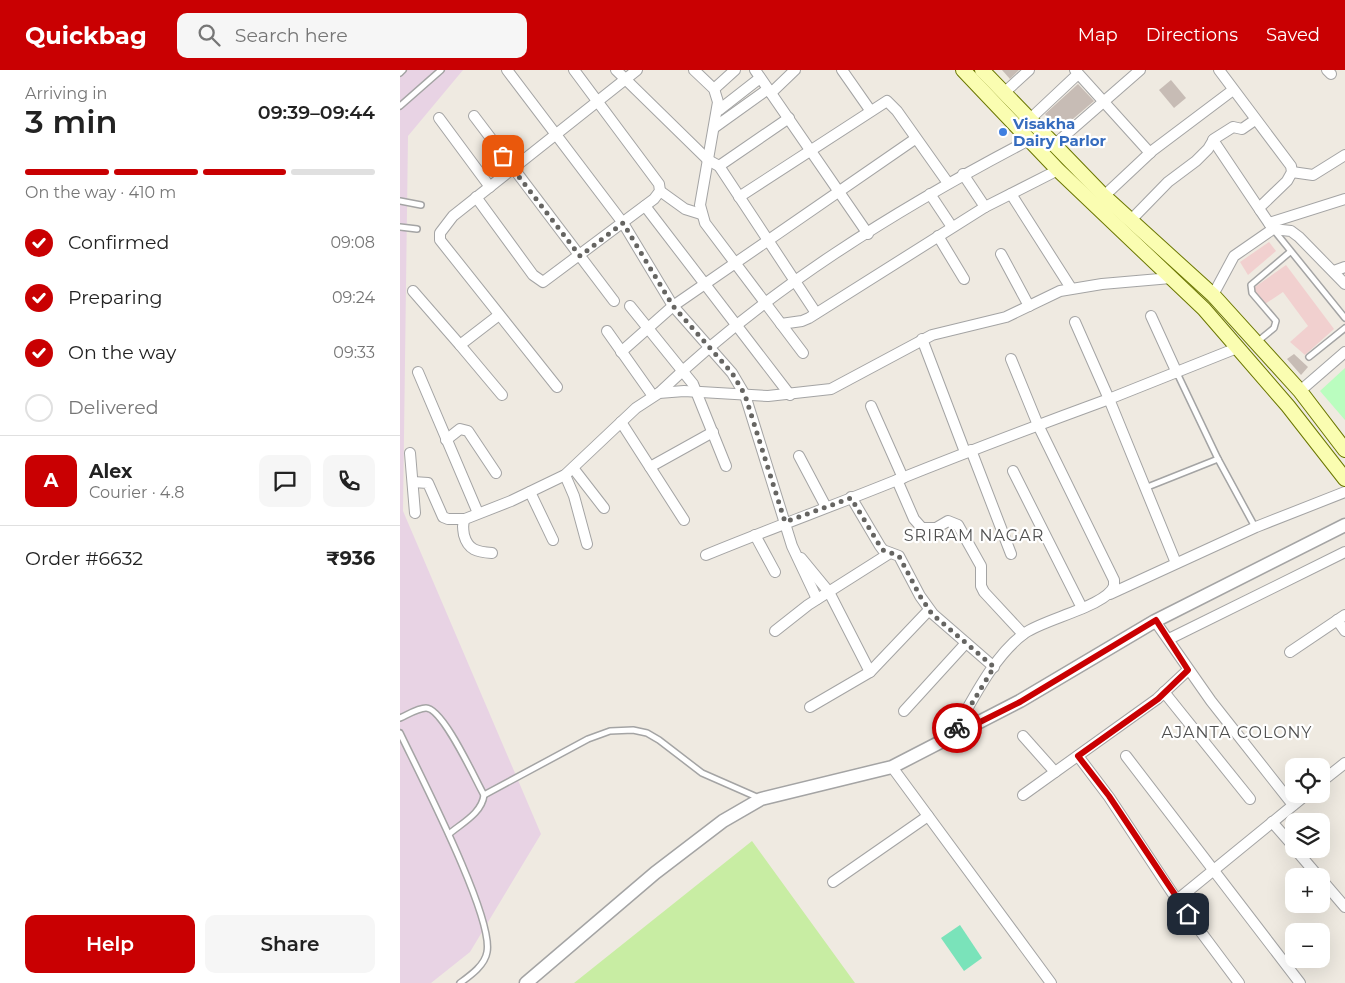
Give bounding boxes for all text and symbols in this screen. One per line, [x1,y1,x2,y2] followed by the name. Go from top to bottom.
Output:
[177,13,527,58] search box
[25,21,147,50] text: Quickbag
[195,21,223,49] icon: search
[235,24,348,47] text: Search here
[1078,24,1118,46] text: Map
[1146,24,1238,46] text: Directions
[1266,24,1320,46] text: Saved
[25,84,107,103] text: Arriving in
[258,101,375,124] text: 09:39–09:44
[25,102,117,141] text: 3 min
[1012,114,1107,150] place label: Visakha Dairy Parlor
[997,126,1009,138] marker: Visakha Dairy Parlor
[482,135,524,177] pin
[489,142,517,170] icon: bag
[25,183,176,202] text: On the way · 410 m
[25,229,53,257] icon: check
[68,231,169,254] text: Confirmed
[330,233,375,252] text: 09:08
[25,284,53,312] icon: check
[68,286,163,309] text: Preparing
[332,288,375,307] text: 09:24
[25,339,53,367] icon: check
[68,341,176,364] text: On the way
[333,343,375,362] text: 09:33
[68,396,159,419] text: Delivered
[259,455,311,507] button: chat
[323,455,375,507] button: phone
[89,460,132,483] text: Alex
[44,469,58,492] text: A
[89,483,185,502] text: Courier · 4.8
[904,526,1044,545] district label: SRIRAM NAGAR
[25,547,143,570] text: Order #6632
[326,547,375,570] text: ₹936
[932,703,982,753] courier
[943,714,971,742] icon: bike
[1161,723,1313,742] district label: AJANTA COLONY
[1285,758,1330,968] map controls
[1285,758,1330,803] button: locate
[1285,813,1330,858] button: layers
[1285,868,1330,913] button: +
[1167,893,1209,935] pin
[1174,900,1202,928] icon: home
[25,915,195,973] button: Help
[205,915,375,973] button: Share
[1285,923,1330,968] button: −

